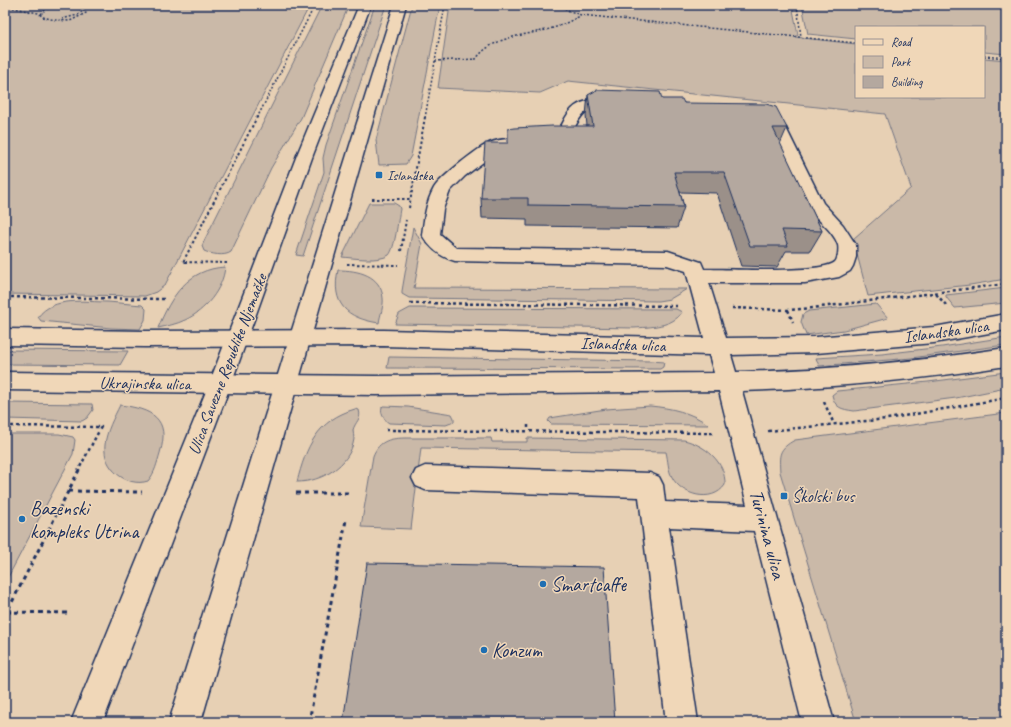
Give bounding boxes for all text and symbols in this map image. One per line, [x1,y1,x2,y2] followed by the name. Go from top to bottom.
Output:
[855,26,985,98] legend
[891,34,913,50] text: Road
[891,54,912,70] text: Park
[891,74,923,90] text: Building
[387,167,434,184] place label: Islandska
[374,170,384,180] marker: Islandska
[183,270,272,457] street label: Ulica Savezne Republike Njemačke
[902,315,991,348] street label: Islandska ulica
[580,333,667,357] street label: Islandska ulica
[99,372,193,395] street label: Ukrajinska ulica
[792,486,856,507] place label: Školski bus
[744,487,792,583] street label: Turinina ulica
[779,491,789,501] marker: Školski bus
[30,496,140,544] place label: Bazenski kompleks Utrina
[17,514,27,524] marker: Bazenski kompleks Utrina
[551,572,628,597] place label: Smartcaffe
[538,579,548,589] marker: Smartcaffe
[492,638,543,663] place label: Konzum
[479,645,489,655] marker: Konzum

